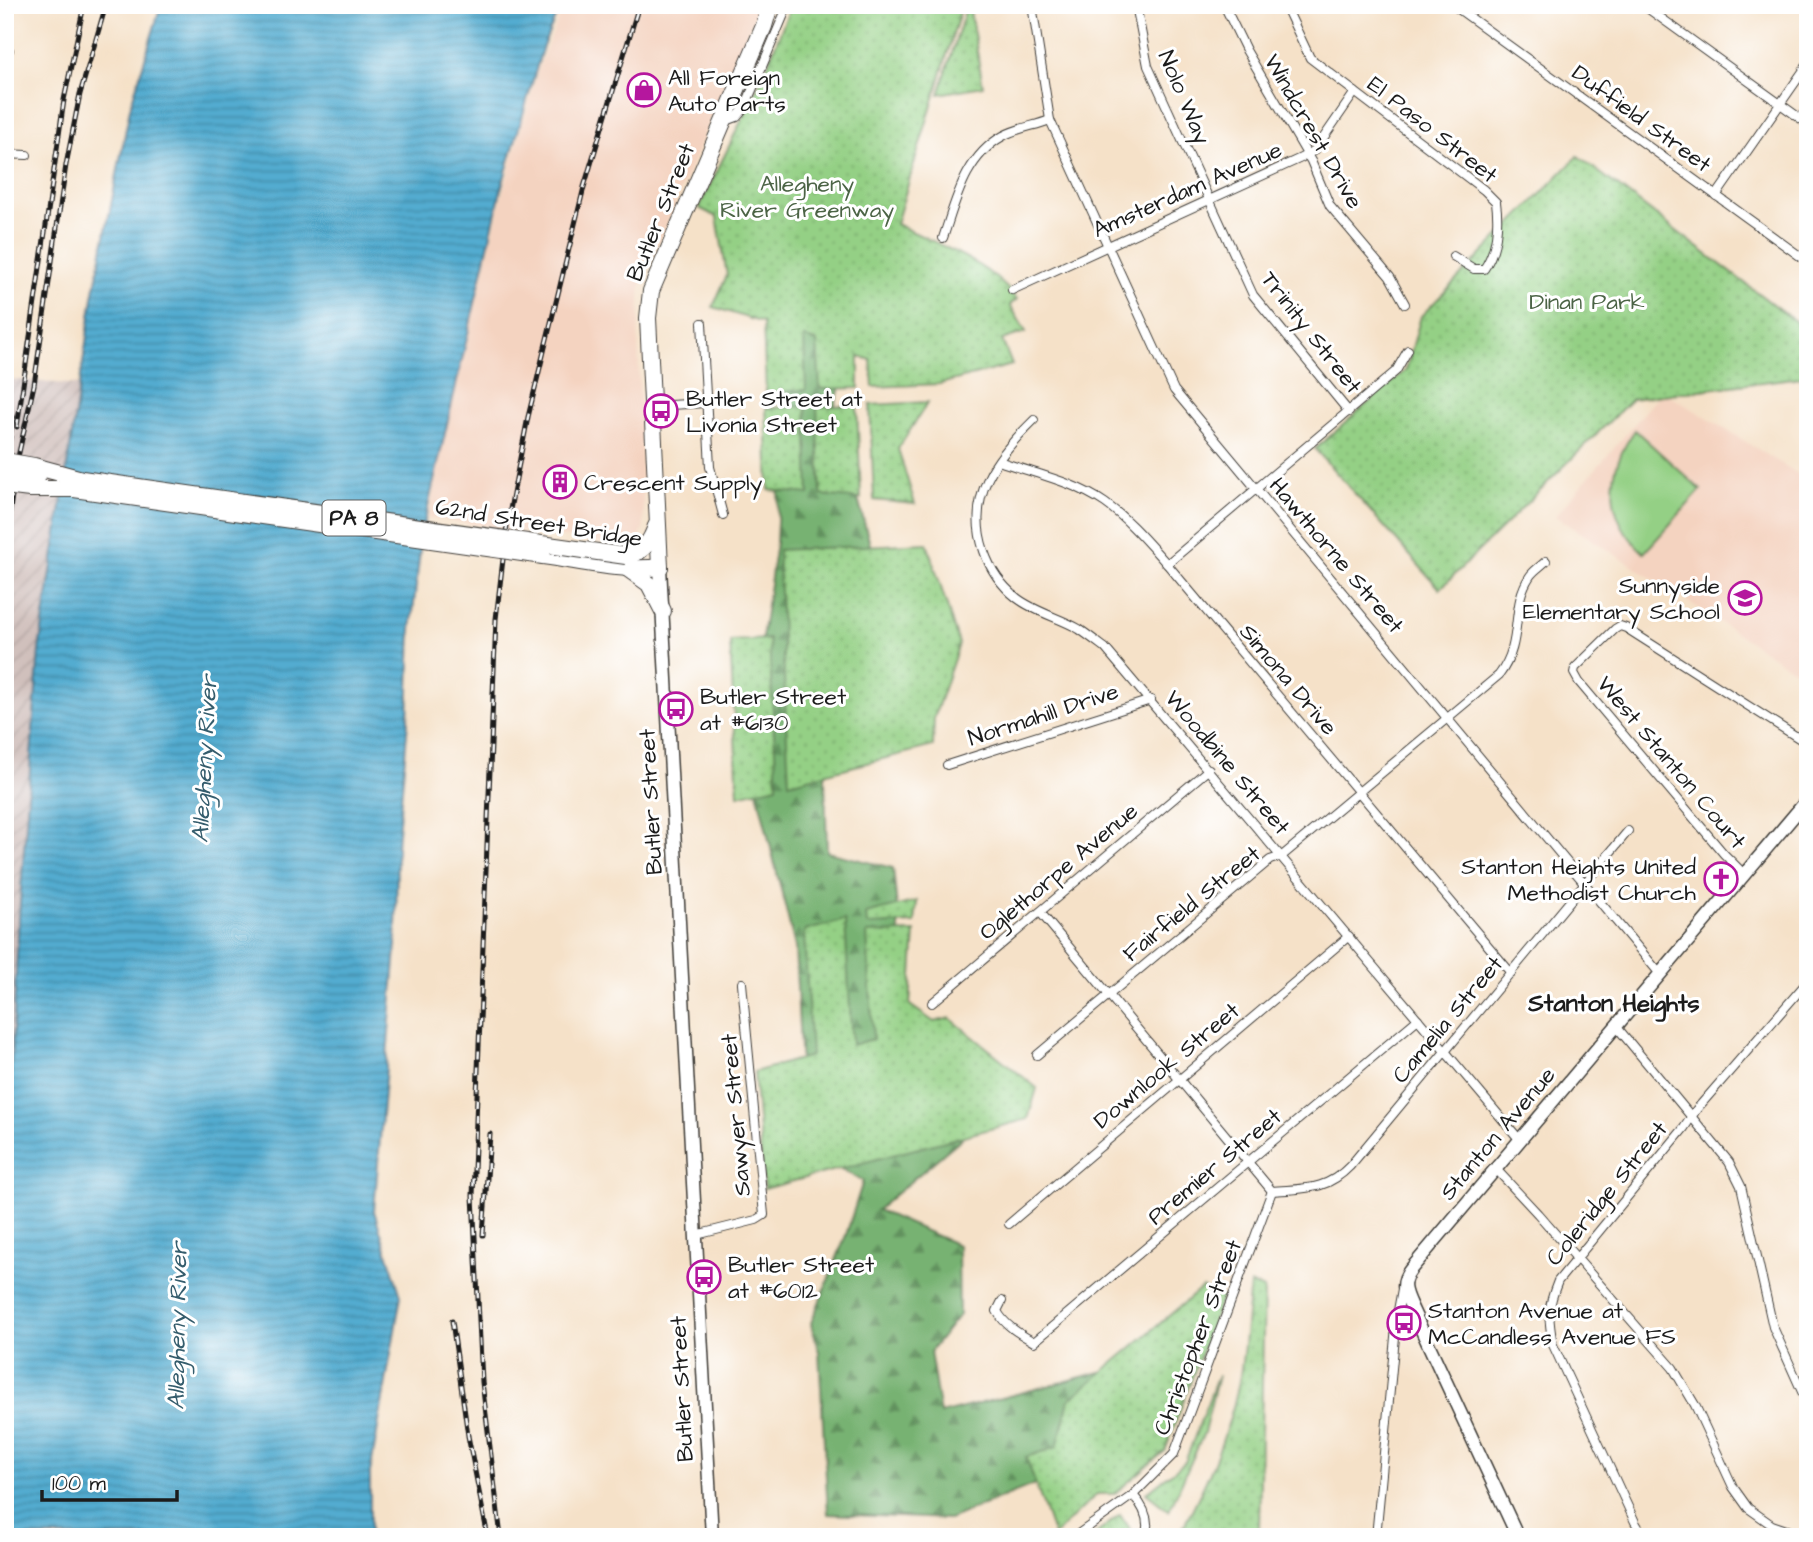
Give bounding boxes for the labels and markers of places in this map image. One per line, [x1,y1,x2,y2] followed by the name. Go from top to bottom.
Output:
[668,62,786,120] place label: All Foreign Auto Parts
[625,71,663,109] shop icon: All Foreign Auto Parts
[686,383,863,441] place label: Butler Street at Livonia Street
[642,392,680,430] bus stop icon: Butler Street at Livonia Street
[541,463,579,501] building icon: Crescent Supply
[584,467,763,500] place label: Crescent Supply
[1523,570,1720,629] place label: Sunnyside Elementary School
[1726,579,1764,617] school or university icon: Sunnyside Elementary School
[700,681,847,739] place label: Butler Street at #6130
[657,690,695,728] bus stop icon: Butler Street at #6130
[1461,851,1697,909] place label: Stanton Heights United Methodist Church
[1702,860,1740,898] church icon: Stanton Heights United Methodist Church
[728,1249,875,1307] place label: Butler Street at #6012
[685,1258,723,1296] bus stop icon: Butler Street at #6012
[1428,1295,1676,1353] place label: Stanton Avenue at McCandless Avenue FS
[1385,1304,1423,1342] bus stop icon: Stanton Avenue at McCandless Avenue FS

